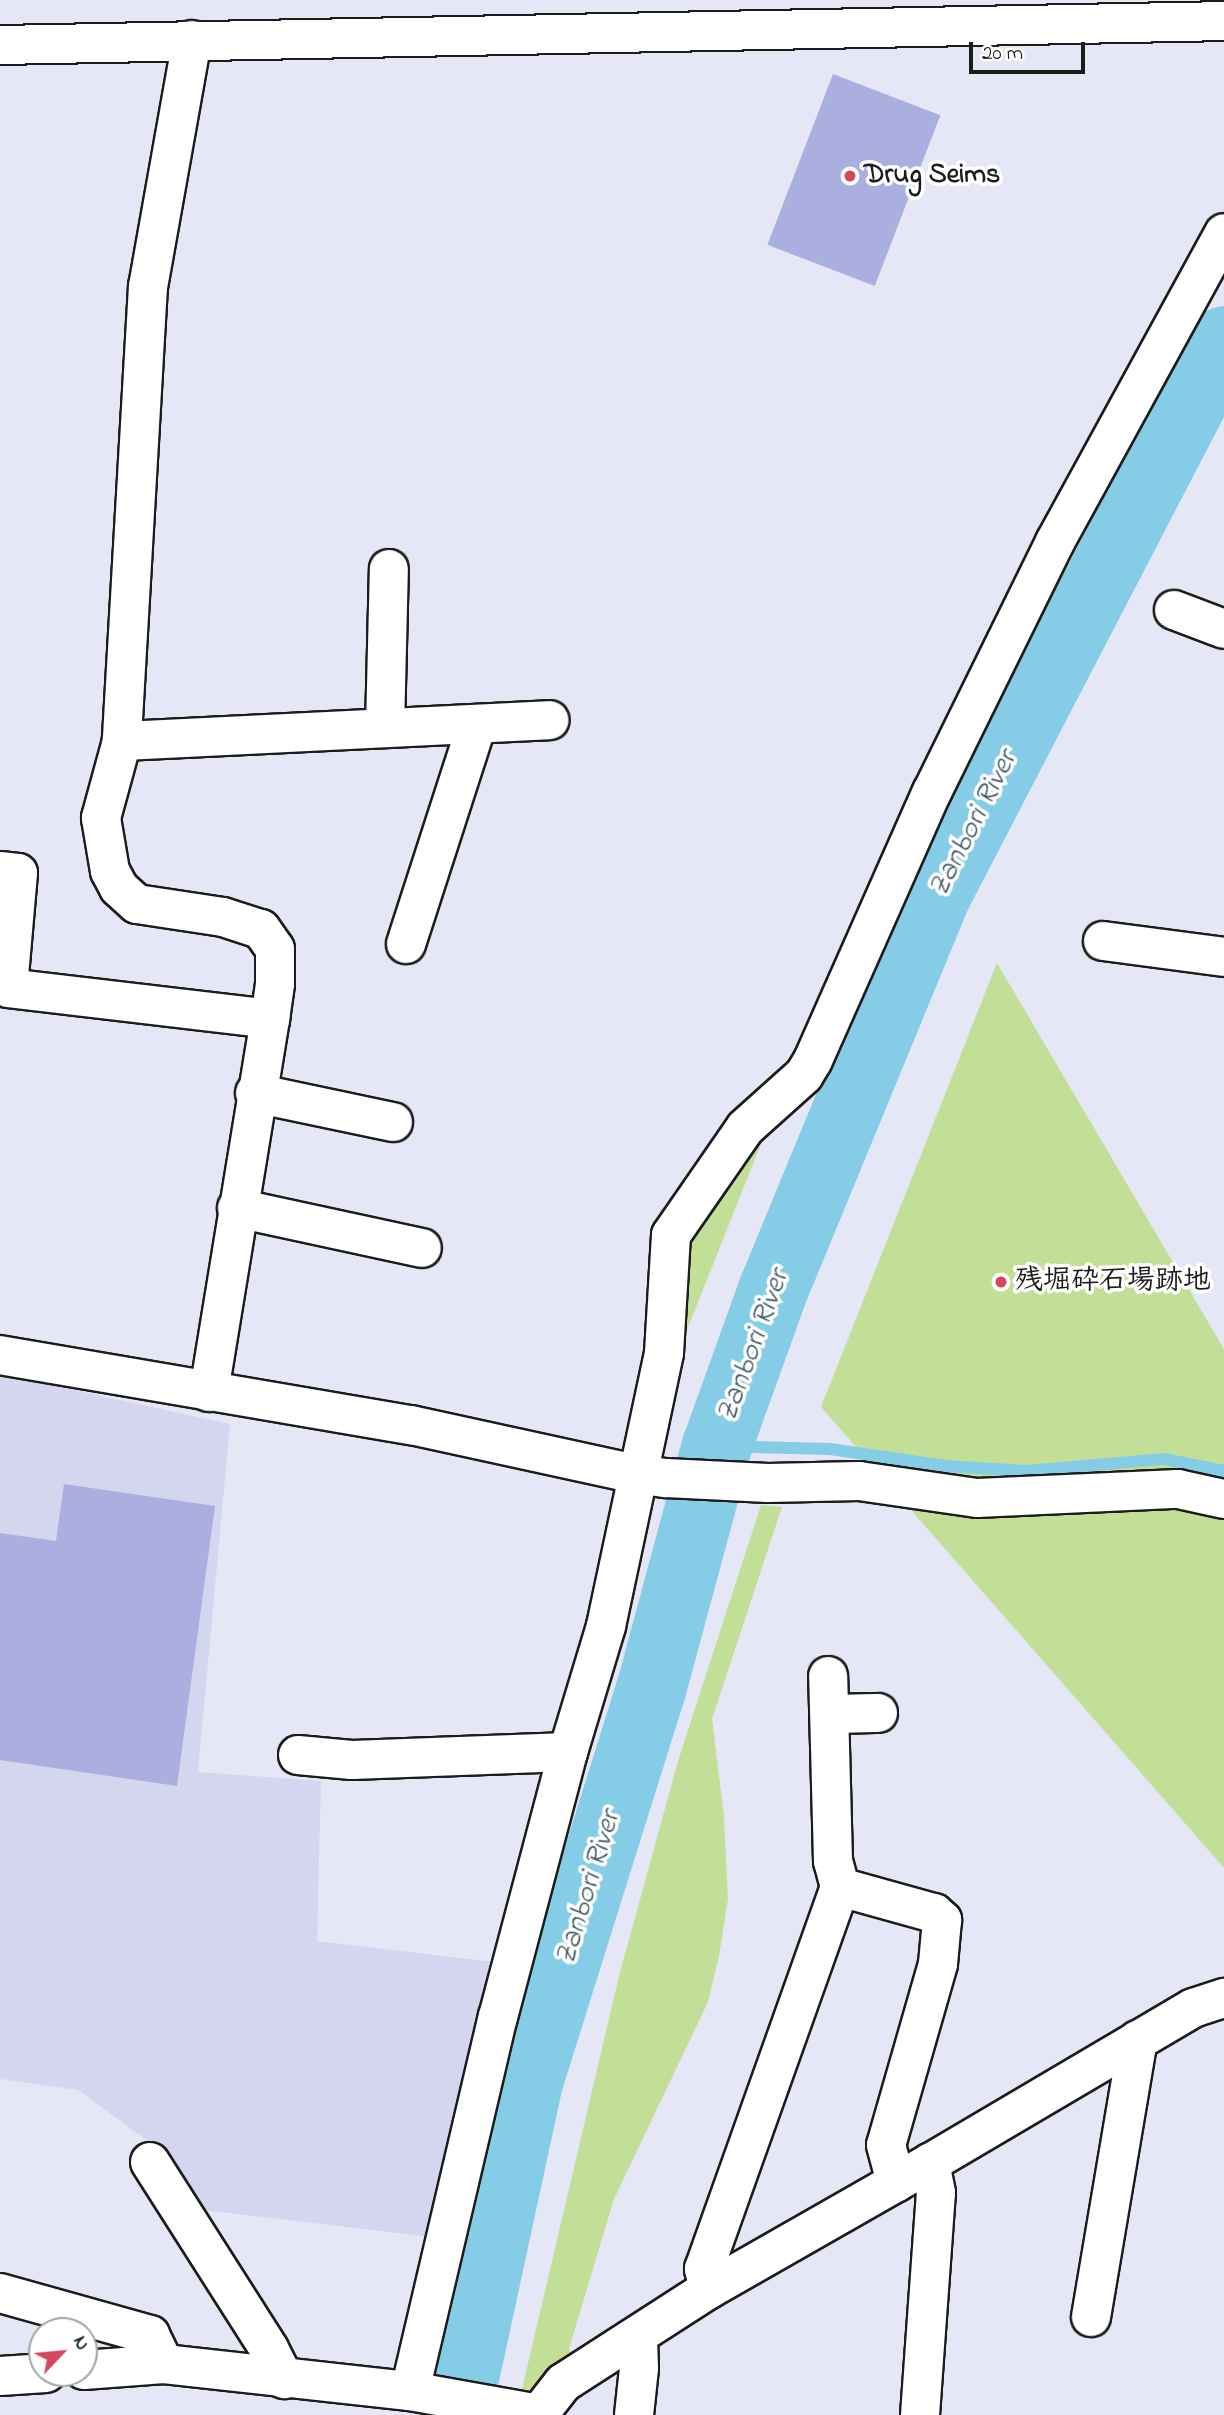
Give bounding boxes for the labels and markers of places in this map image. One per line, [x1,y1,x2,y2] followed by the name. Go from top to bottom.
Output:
[864,159,1000,193] place label: Drug Seims
[842,168,858,184] marker: Drug Seims
[1015,1265,1211,1299] place label: 残堀砕石場跡地
[993,1274,1009,1290] marker: 残堀砕石場跡地

